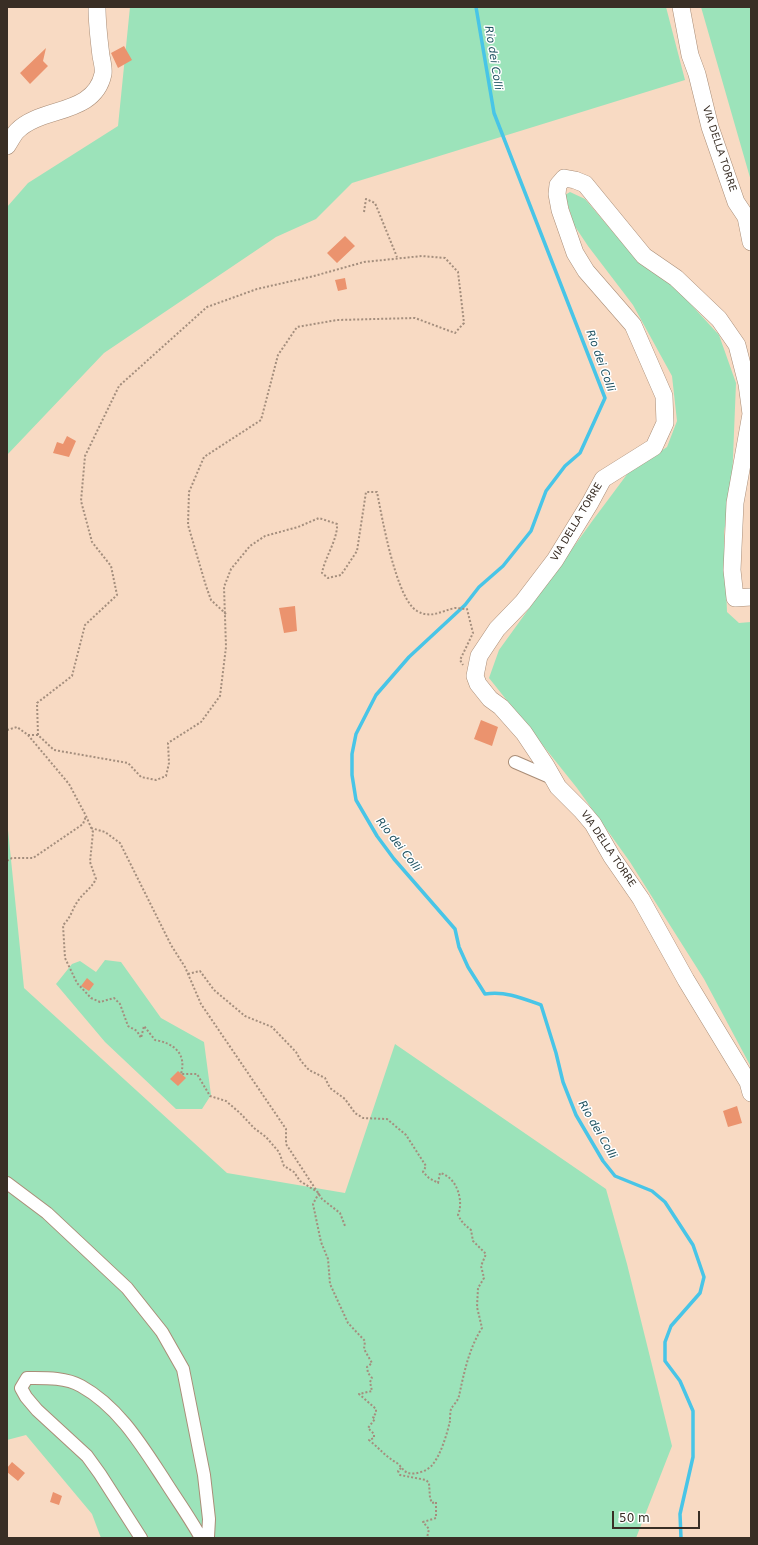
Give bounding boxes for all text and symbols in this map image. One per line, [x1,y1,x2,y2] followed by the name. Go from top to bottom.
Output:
[481,25,505,91] water label: Rio dei Colli
[699,105,739,193] street label: VIA DELLA TORRE
[583,328,617,394] water label: Rio dei Colli
[549,481,605,563] street label: VIA DELLA TORRE
[578,809,638,889] street label: VIA DELLA TORRE
[373,815,423,875] water label: Rio dei Colli
[575,1099,619,1161] water label: Rio dei Colli
[614,1503,702,1529] scale bar
[619,1511,650,1525] text: 50 m

